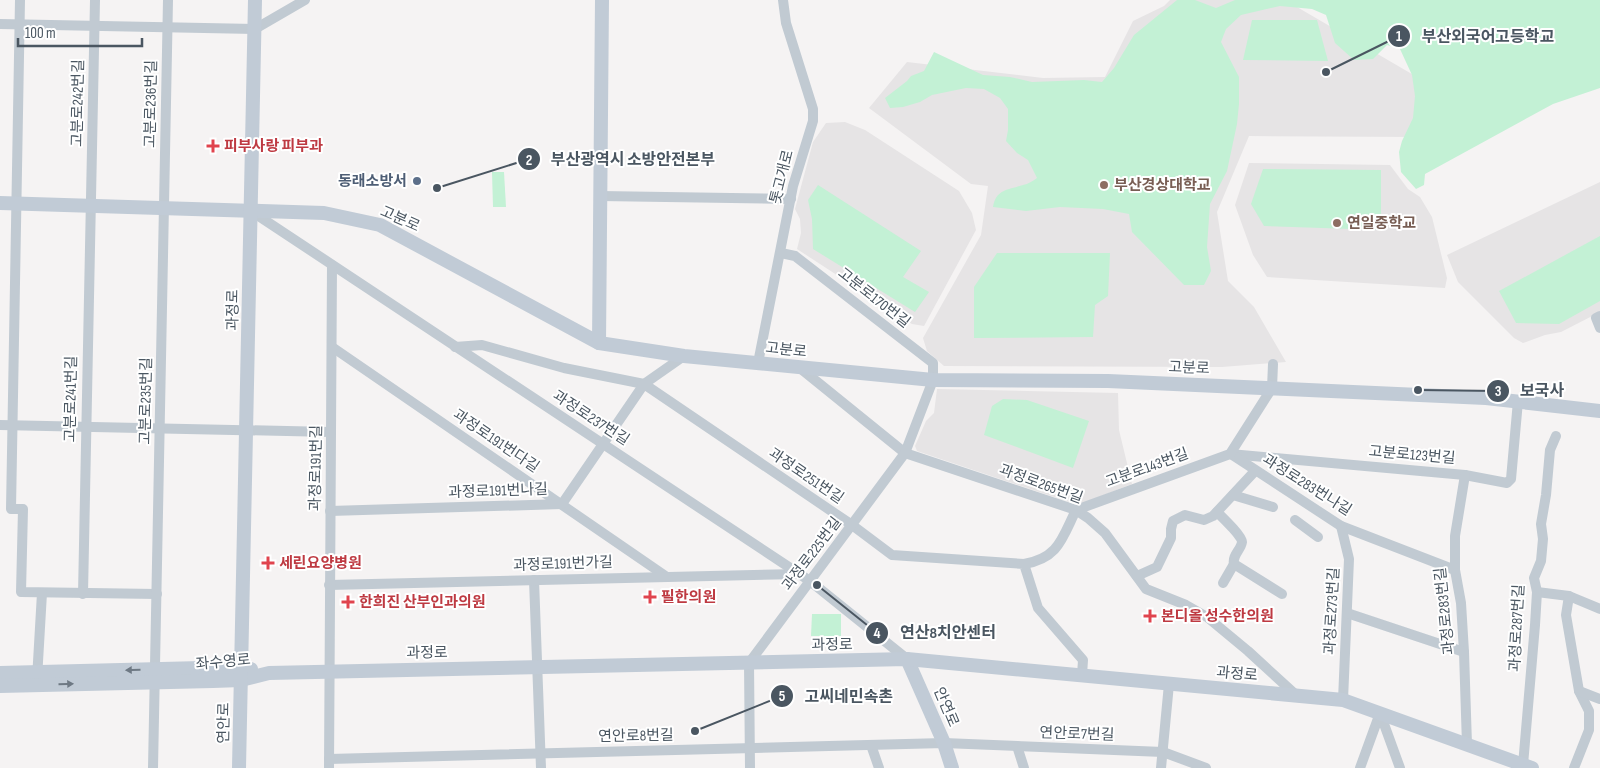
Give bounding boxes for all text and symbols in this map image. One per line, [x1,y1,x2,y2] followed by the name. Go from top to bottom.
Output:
[18,15,141,47] scale bar
[1387,21,1564,52] callout: 부산외국어고등학교
[25,24,56,43] text: 100 m
[1396,27,1402,46] text: 1
[1422,27,1555,47] text: 부산외국어고등학교
[68,59,88,147] street label: 고분로242번길
[141,60,161,148] street label: 고분로236번길
[224,137,323,156] place label: 피부사랑 피부과
[206,139,220,153] marker: 피부사랑 피부과
[516,144,725,175] callout: 부산광역시 소방안전본부
[766,148,798,206] street label: 톳고개로
[526,151,532,170] text: 2
[551,151,715,170] text: 부산광역시 소방안전본부
[338,172,407,191] place label: 동래소방서
[411,175,423,187] marker: 동래소방서
[1114,176,1211,195] place label: 부산경상대학교
[1098,179,1110,191] marker: 부산경상대학교
[377,202,423,236] street label: 고분로
[1347,214,1416,233] place label: 연일중학교
[1331,217,1343,229] marker: 연일중학교
[834,264,914,332] street label: 고분로170번길
[223,289,243,331] street label: 과정로
[764,338,808,362] street label: 고분로
[61,356,81,442] street label: 고분로241번길
[136,357,156,445] street label: 고분로235번길
[1168,358,1210,378] street label: 고분로
[1485,375,1574,406] callout: 보국사
[1495,382,1502,401] text: 3
[1520,382,1564,401] text: 보국사
[549,386,633,450] street label: 과정로237번길
[449,405,543,477] street label: 과정로191번다길
[306,425,326,511] street label: 과정로191번길
[1368,442,1456,468] street label: 고분로123번길
[765,444,847,508] street label: 과정로251번길
[1103,444,1191,492] street label: 고분로143번길
[1259,450,1355,520] street label: 과정로283번나길
[997,460,1085,508] street label: 과정로265번길
[448,480,548,502] street label: 과정로191번나길
[778,513,846,595] street label: 과정로225번길
[513,553,613,575] street label: 과정로191번가길
[279,554,362,573] place label: 세린요양병원
[261,556,275,570] marker: 세린요양병원
[1431,566,1459,656] street label: 과정로283번길
[1320,567,1344,655] street label: 과정로273번길
[1505,584,1529,672] street label: 과정로287번길
[661,588,716,607] place label: 필한의원
[643,590,657,604] marker: 필한의원
[359,593,486,612] place label: 한희진 산부인과의원
[341,595,355,609] marker: 한희진 산부인과의원
[1161,607,1274,626] place label: 본디올 성수한의원
[1143,609,1157,623] marker: 본디올 성수한의원
[865,617,1006,648] callout: 연산8치안센터
[874,624,881,643] text: 4
[900,624,996,643] text: 연산8치안센터
[811,635,853,655] street label: 과정로
[406,643,448,663] street label: 과정로
[195,650,251,674] street label: 좌수영로
[1216,663,1258,685] street label: 과정로
[125,666,141,674] one-way arrow
[58,680,74,688] one-way arrow
[770,681,903,712] callout: 고씨네민속촌
[929,684,963,730] street label: 안연로
[779,687,786,706] text: 5
[805,688,893,707] text: 고씨네민속촌
[214,702,234,744] street label: 연안로
[1039,723,1115,745] street label: 연안로7번길
[598,726,674,746] street label: 연안로8번길

